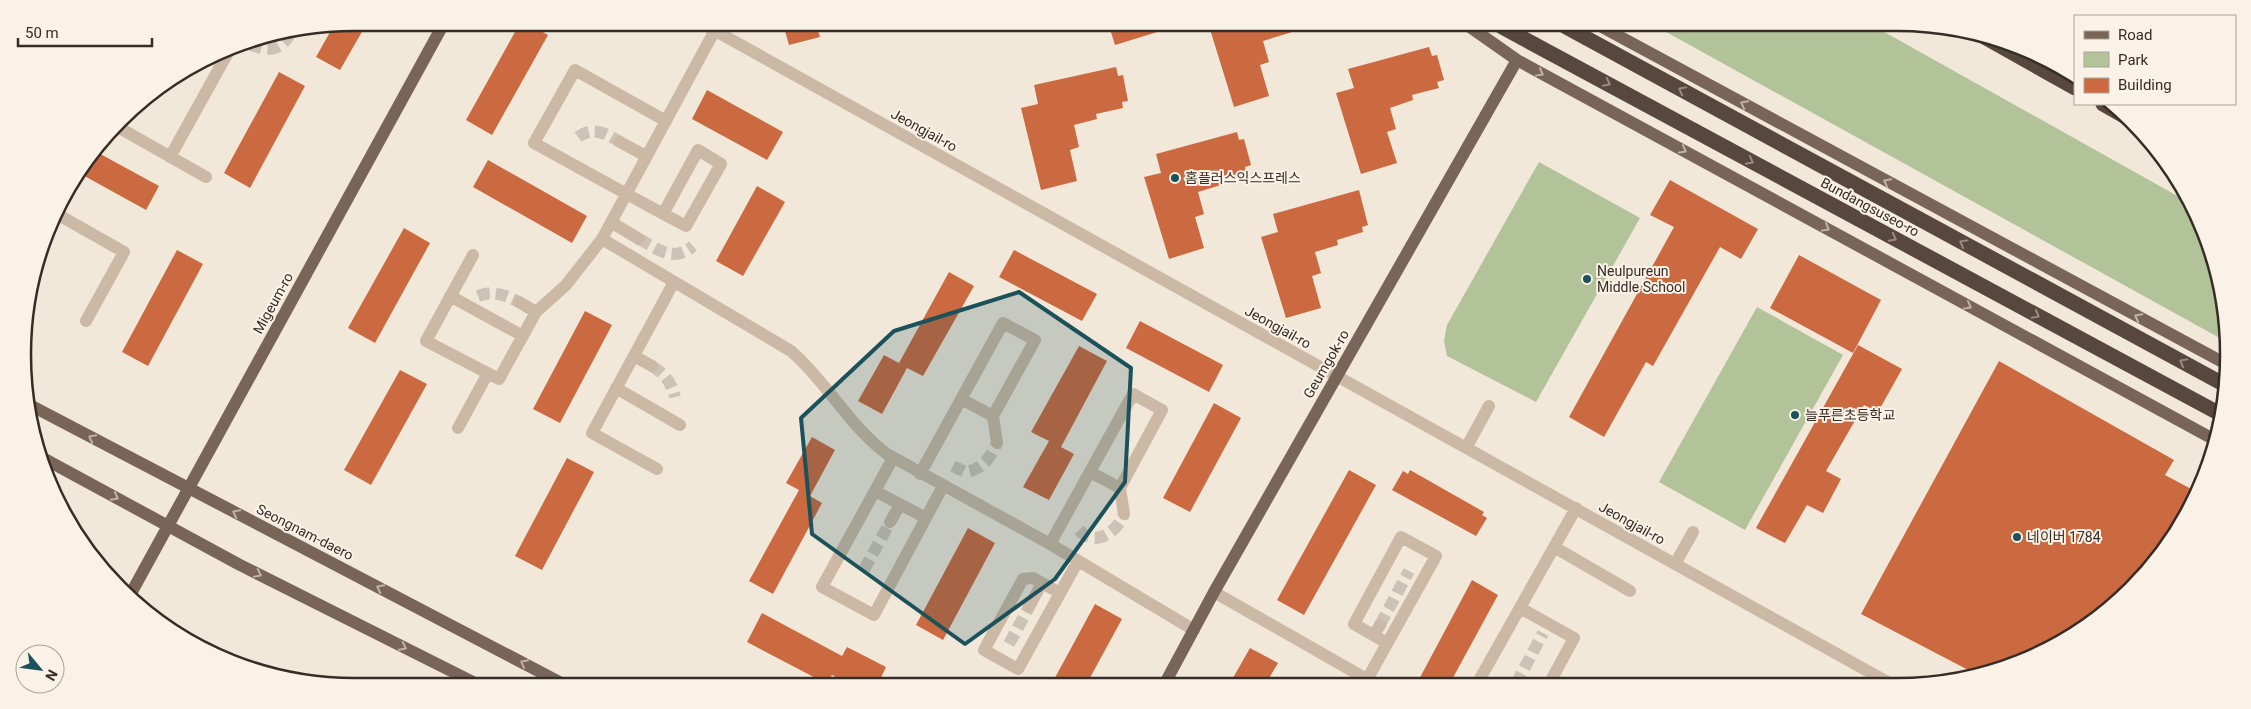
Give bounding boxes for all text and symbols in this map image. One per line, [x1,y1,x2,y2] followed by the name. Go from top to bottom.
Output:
[18,15,151,47] scale bar
[2074,15,2236,105] legend
[25,24,59,42] text: 50 m
[2118,26,2152,44] text: Road
[2118,51,2149,69] text: Park
[1535,66,1544,76] one-way arrow
[2118,76,2172,94] text: Building
[1602,77,1611,87] one-way arrow
[1678,86,1687,96] one-way arrow
[1741,101,1750,111] one-way arrow
[888,105,960,155] street label: Jeongjail-ro
[1678,144,1687,154] one-way arrow
[1745,154,1754,164] one-way arrow
[1185,170,1301,186] place label: 홈플러스익스프레스
[1169,172,1181,184] marker: 홈플러스익스프레스
[1818,174,1922,240] street label: Bundangsuseo-ro
[1884,178,1893,188] one-way arrow
[1820,222,1829,232] one-way arrow
[1888,232,1897,242] one-way arrow
[1959,239,1968,249] one-way arrow
[1597,263,1685,295] place label: Neulpureun Middle School
[250,270,296,336] street label: Migeum-ro
[1581,273,1593,285] marker: Neulpureun Middle School
[1963,299,1972,309] one-way arrow
[1242,302,1314,352] street label: Jeongjail-ro
[2031,309,2040,319] one-way arrow
[2135,313,2144,323] one-way arrow
[1300,327,1352,401] street label: Geumgok-ro
[2179,358,2188,368] one-way arrow
[1805,407,1895,423] place label: 늘푸른초등학교
[1789,409,1801,421] marker: 늘푸른초등학교
[88,434,97,444] one-way arrow
[110,491,119,501] one-way arrow
[1596,498,1668,548] street label: Jeongjail-ro
[254,501,356,563] street label: Seongnam-daero
[233,509,242,519] one-way arrow
[2027,529,2101,545] place label: 네이버 1784
[2011,531,2023,543] marker: 네이버 1784
[253,568,262,578] one-way arrow
[377,584,386,594] one-way arrow
[398,641,407,651] one-way arrow
[15,644,65,694] north arrow
[521,659,530,669] one-way arrow
[42,667,61,684] text: N

